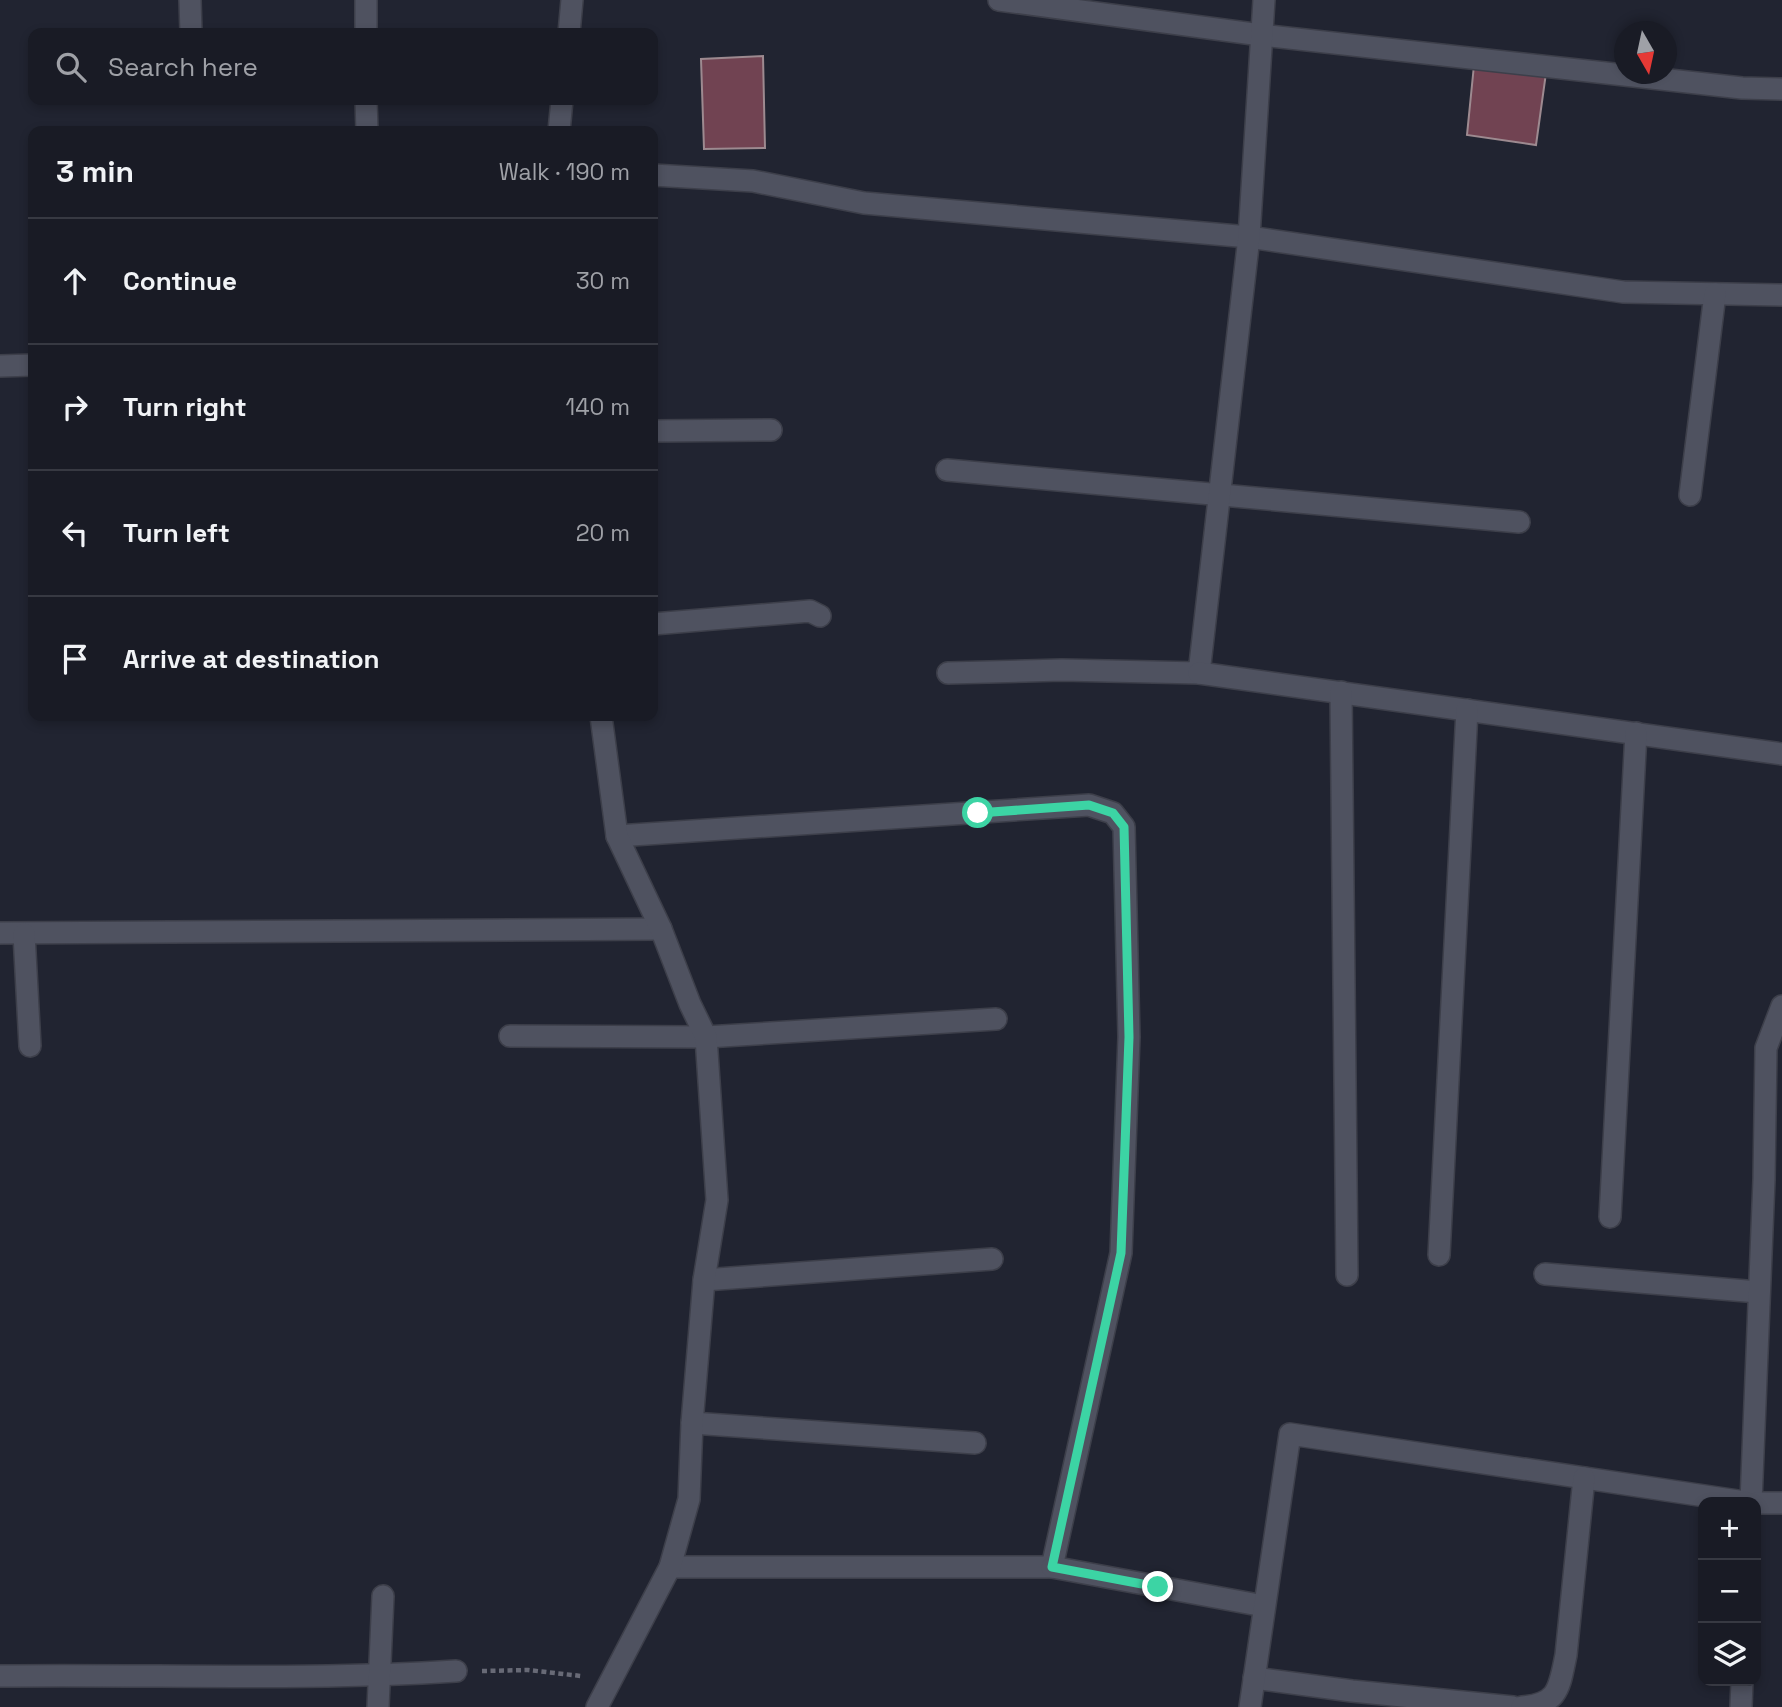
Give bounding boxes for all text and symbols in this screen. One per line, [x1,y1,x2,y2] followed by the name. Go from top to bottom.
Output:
[1614,21,1677,84] north arrow
[28,28,658,105] search box
[52,48,90,86] icon: search
[108,50,258,84] text: Search here
[56,152,134,191] text: 3 min
[499,157,630,187] text: Walk · 190 m
[56,262,94,300] icon: ahead
[123,264,237,298] text: Continue
[576,266,630,296] text: 30 m
[56,388,94,426] icon: right
[123,390,247,424] text: Turn right
[566,392,630,422] text: 140 m
[56,514,94,552] icon: left
[123,516,230,550] text: Turn left
[576,518,630,548] text: 20 m
[56,640,94,678] icon: arrive
[123,642,380,676] text: Arrive at destination
[962,797,993,828] route start
[1698,1497,1761,1686] map controls
[1698,1497,1761,1560] button: +
[1698,1560,1761,1623] button: −
[1142,1571,1173,1602] route end
[1698,1623,1761,1686] button: layers

